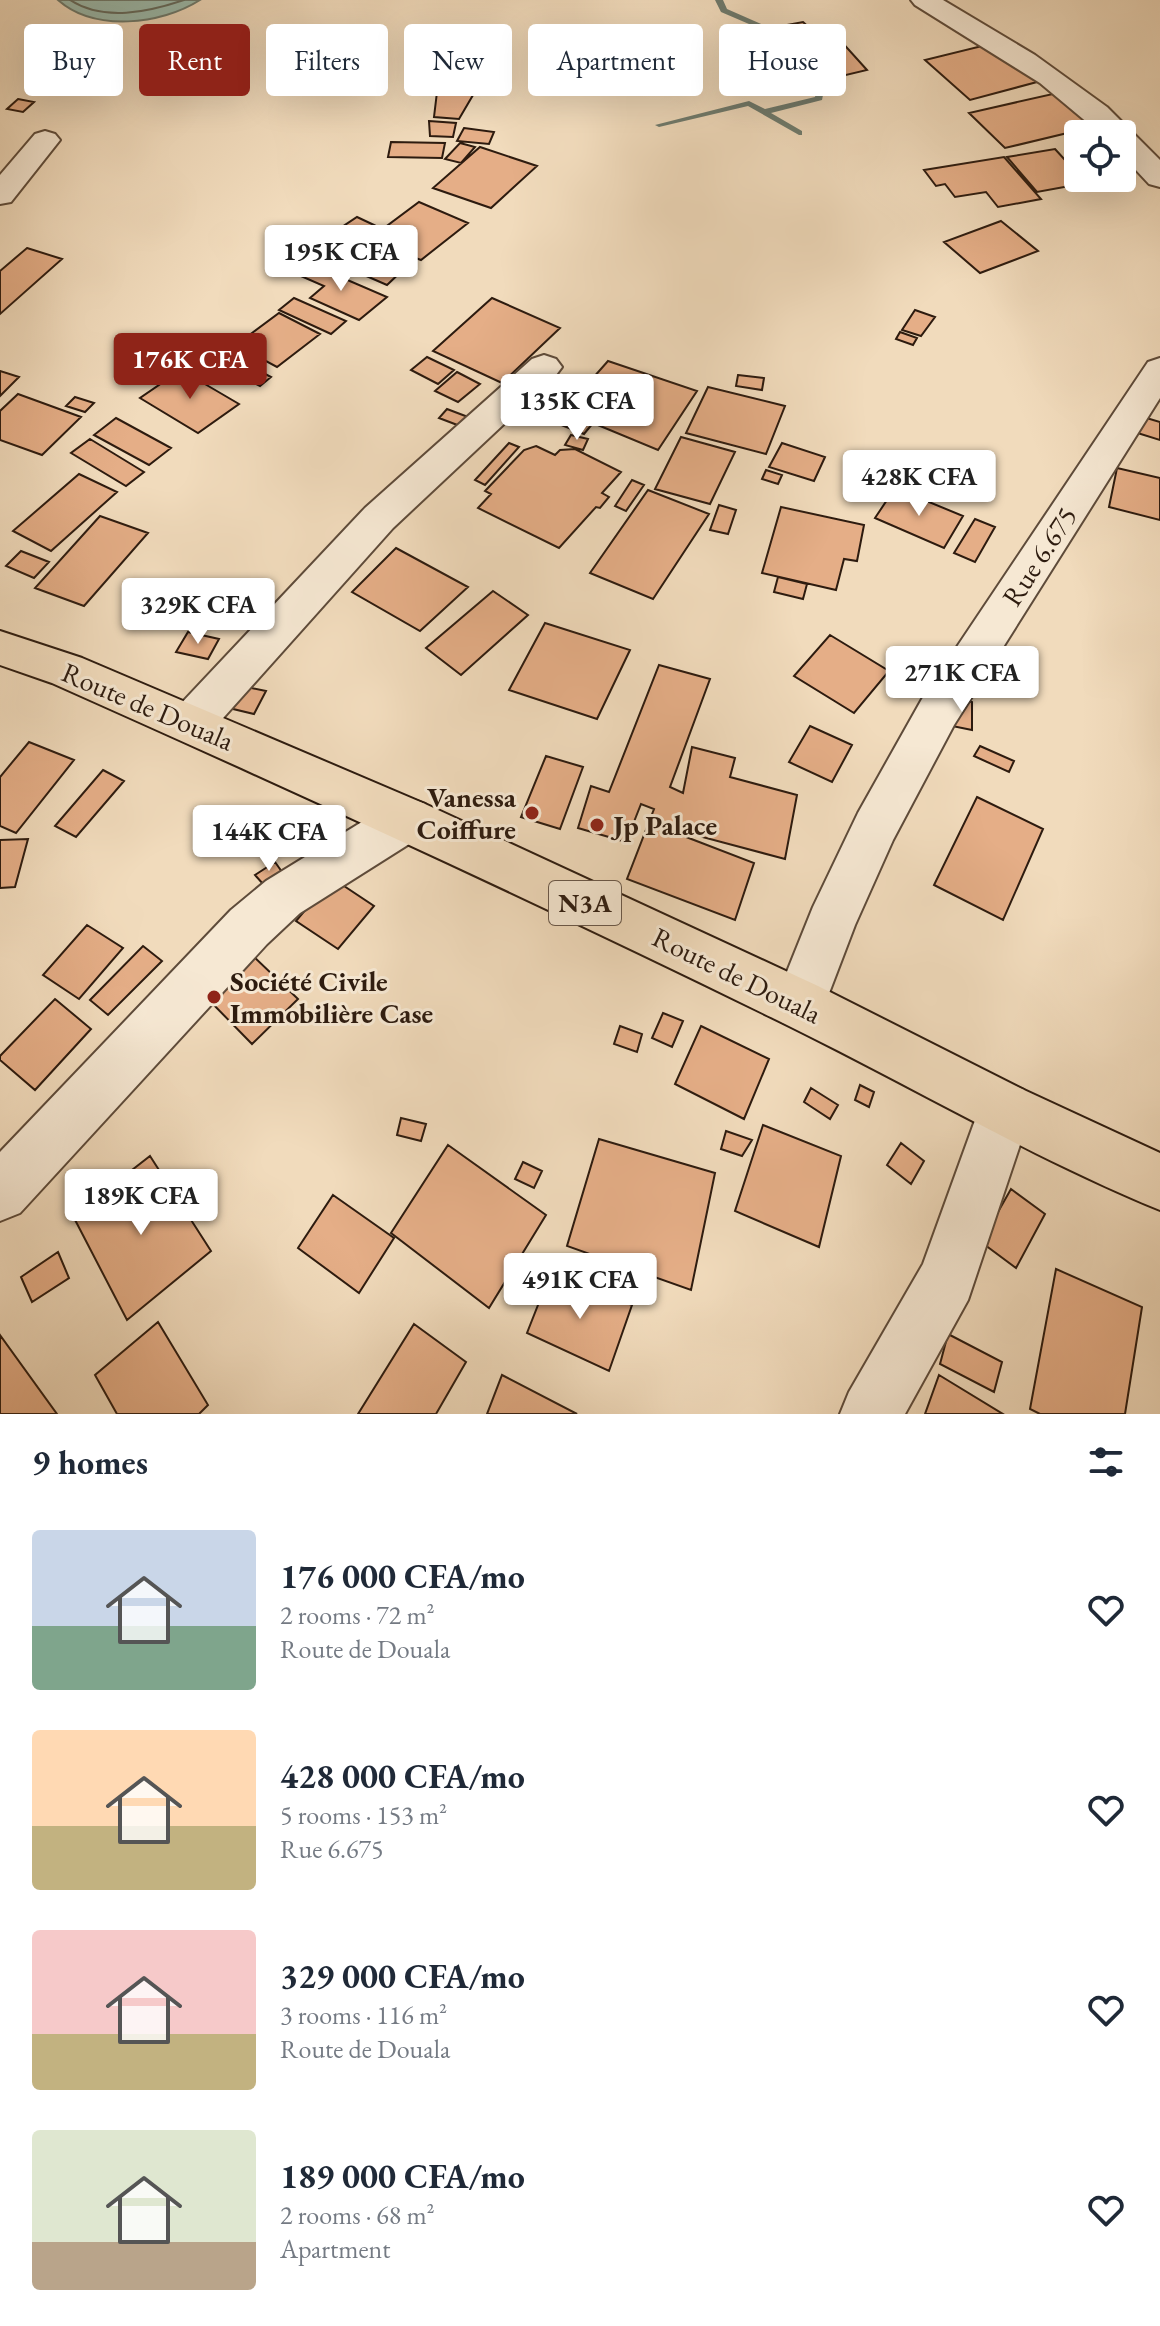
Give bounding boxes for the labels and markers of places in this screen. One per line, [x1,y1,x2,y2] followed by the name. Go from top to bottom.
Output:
[258,225,424,293] pin: 195K CFA
[107,333,273,401] pin: 176K CFA
[494,374,660,442] pin: 135K CFA
[836,450,1002,518] pin: 428K CFA
[115,578,281,646] pin: 329K CFA
[879,646,1045,714] pin: 271K CFA
[417,779,517,847] place label: Vanessa Coiffure
[523,804,541,822] marker: Vanessa Coiffure
[186,805,352,873] pin: 144K CFA
[610,807,717,843] place label: Jp Palace
[588,816,606,834] marker: Jp Palace
[230,963,433,1031] place label: Société Civile Immobilière Case
[205,988,223,1006] marker: Société Civile Immobilière Case
[58,1169,224,1237] pin: 189K CFA
[497,1253,663,1321] pin: 491K CFA

